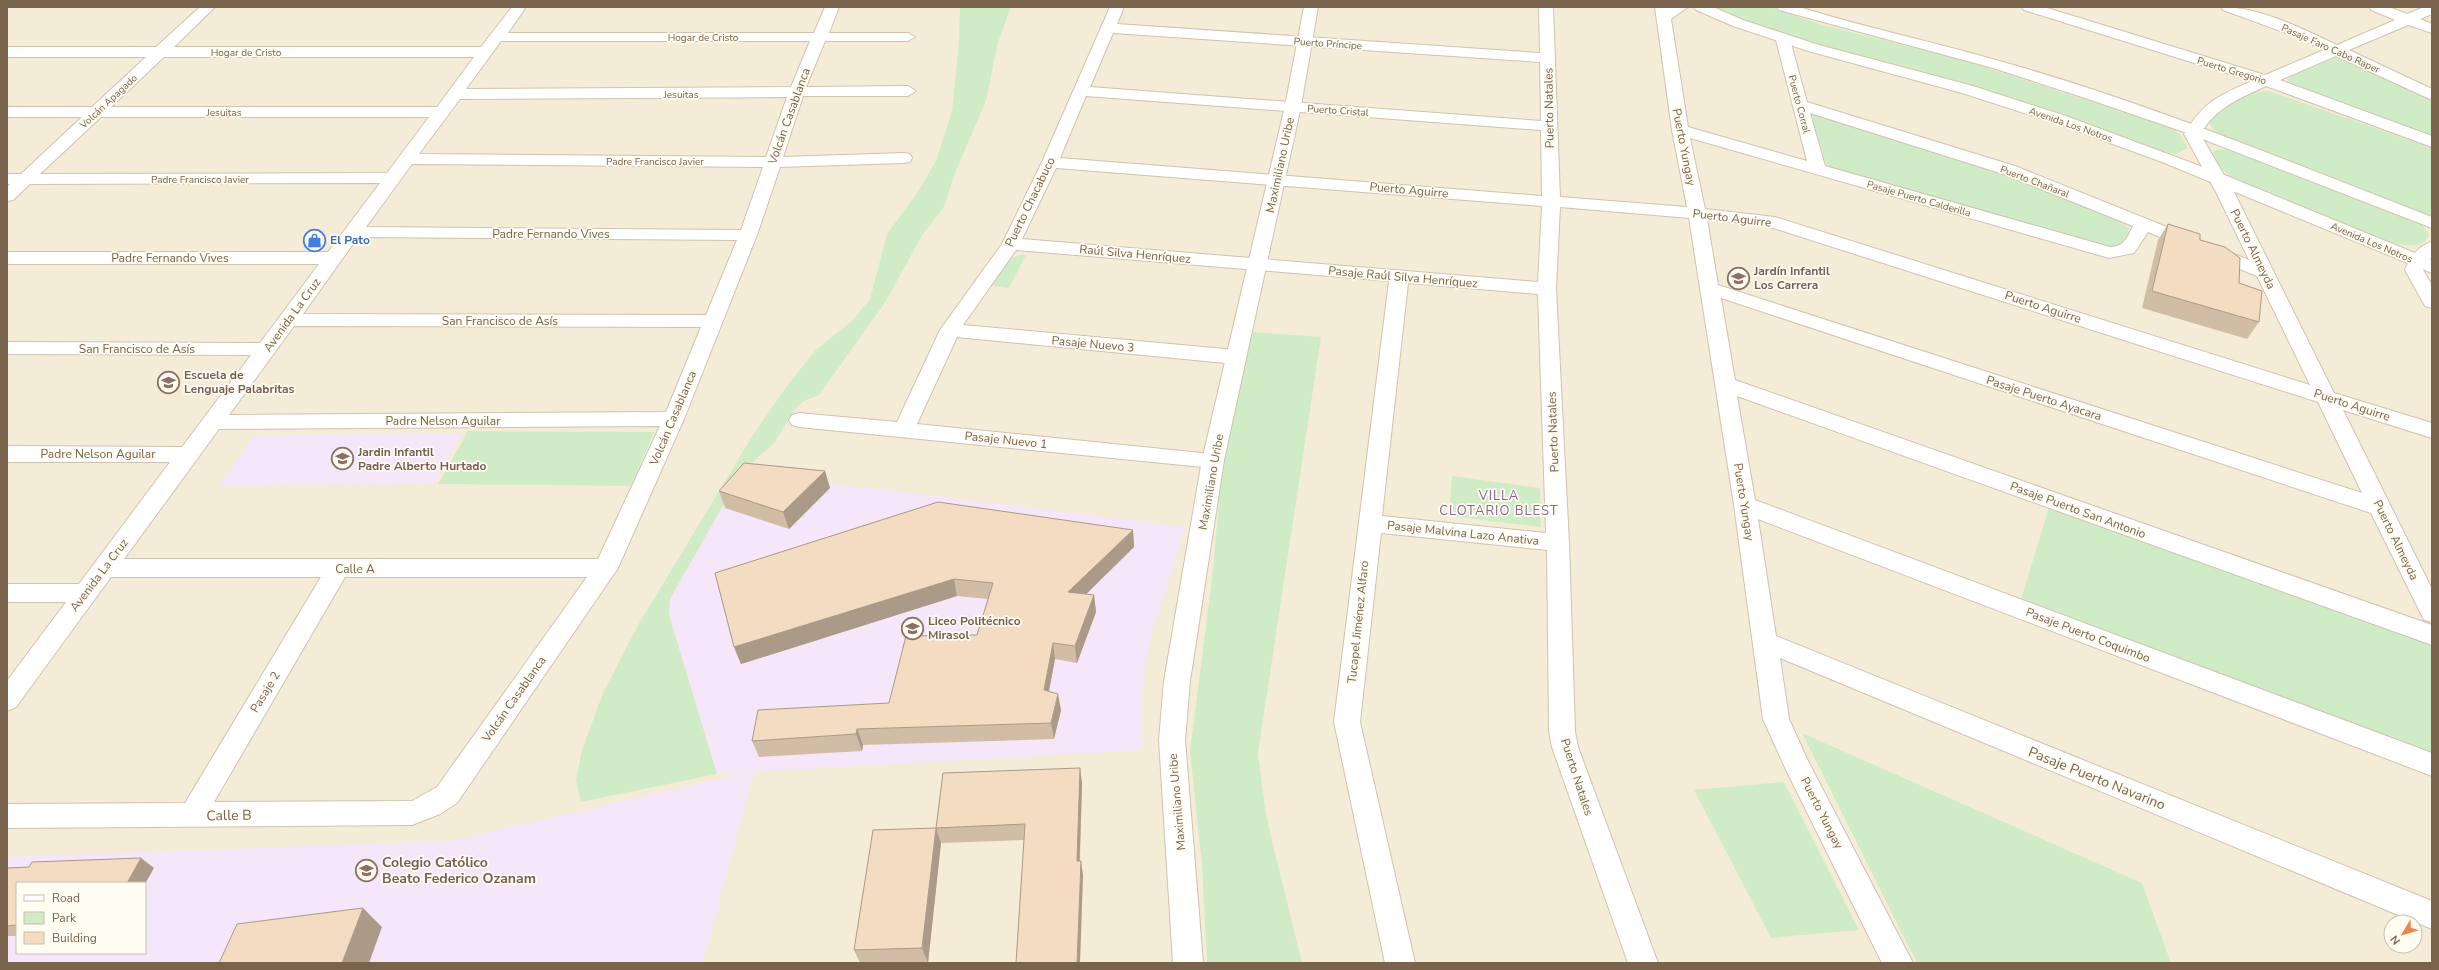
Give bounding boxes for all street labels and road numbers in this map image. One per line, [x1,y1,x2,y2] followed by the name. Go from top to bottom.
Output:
[2279,21,2382,77] street label: Pasaje Faro Cabo Raper
[668,31,739,45] street label: Hogar de Cristo
[1293,35,1363,53] street label: Puerto Príncipe
[211,46,282,60] street label: Hogar de Cristo
[2195,54,2268,88] street label: Puerto Gregorio
[764,66,814,167] street label: Volcán Casablanca
[1540,67,1558,148] street label: Puerto Natales
[76,71,141,133] street label: Volcán Apagado
[1785,73,1814,135] street label: Puerto Corral
[663,88,699,102] street label: Jesuitas
[1307,102,1369,120] street label: Puerto Cristal
[2027,104,2115,146] street label: Avenida Los Notros
[206,106,242,120] street label: Jesuitas
[1669,107,1699,188] street label: Puerto Yungay
[1262,116,1298,214] street label: Maximiliano Uribe
[1001,154,1059,250] street label: Puerto Chacabuco
[606,155,704,169] street label: Padre Francisco Javier
[1998,162,2071,202] street label: Puerto Chañaral
[151,173,249,187] street label: Padre Francisco Javier
[1865,177,1972,220] street label: Pasaje Puerto Calderilla
[1369,179,1449,201] street label: Puerto Aguirre
[1692,205,1772,231] street label: Puerto Aguirre
[2227,206,2279,292] street label: Puerto Almeyda
[2328,219,2415,267] street label: Avenida Los Notros
[492,226,610,242] street label: Padre Fernando Vives
[1079,241,1192,267] street label: Raúl Silva Henríquez
[111,250,229,266] street label: Padre Fernando Vives
[1328,262,1479,292] street label: Pasaje Raúl Silva Henríquez
[260,275,324,355] street label: Avenida La Cruz
[2003,287,2083,327] street label: Puerto Aguirre
[442,313,558,329] street label: San Francisco de Asís
[1051,332,1135,356] street label: Pasaje Nuevo 3
[79,341,195,357] street label: San Francisco de Asís
[645,368,700,469] street label: Volcán Casablanca
[1984,372,2104,424] street label: Pasaje Puerto Ayacara
[2312,385,2392,425] street label: Puerto Aguirre
[1544,391,1562,473] street label: Puerto Natales
[386,413,501,429] street label: Padre Nelson Aguilar
[964,428,1048,452] street label: Pasaje Nuevo 1
[1195,433,1227,531] street label: Maximiliano Uribe
[41,446,156,462] street label: Padre Nelson Aguilar
[1730,462,1758,543] street label: Puerto Yungay
[2008,478,2148,542] street label: Pasaje Puerto San Antonio
[2370,497,2422,583] street label: Puerto Almeyda
[1386,517,1540,549] street label: Pasaje Malvina Lazo Anativa
[66,535,132,615] street label: Avenida La Cruz
[1344,559,1372,684] street label: Tucapel Jiménez Alfaro
[335,561,375,577] street label: Calle A
[2024,604,2153,666] street label: Pasaje Puerto Coquimbo
[478,653,550,746] street label: Volcán Casablanca
[246,668,284,716] street label: Pasaje 2
[1557,736,1597,818] street label: Puerto Natales
[2025,742,2168,815] street label: Pasaje Puerto Navarino
[1165,753,1189,851] street label: Maximiliano Uribe
[1797,774,1847,852] street label: Puerto Yungay
[206,806,252,825] street label: Calle B

